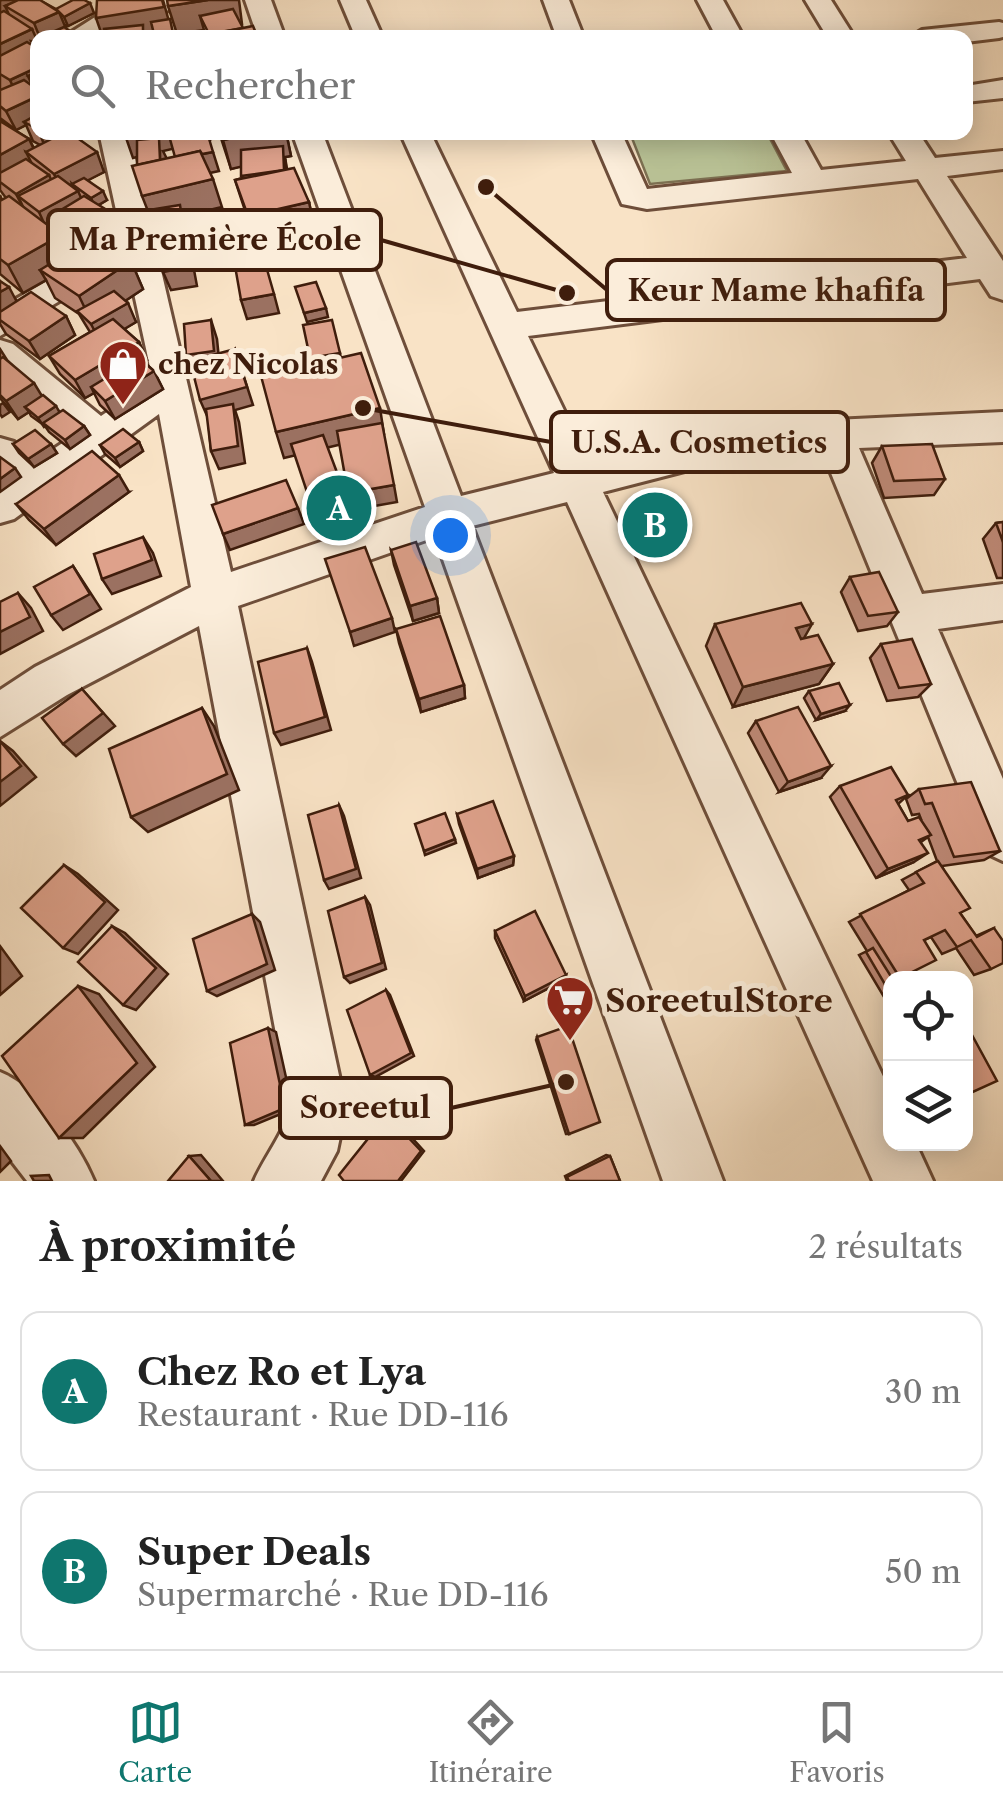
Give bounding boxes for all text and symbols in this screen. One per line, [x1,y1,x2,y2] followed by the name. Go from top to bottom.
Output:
[30,30,973,140] search box
[65,58,120,113] icon: search
[145,62,355,109] text: Rechercher
[48,210,381,270] callout: Ma Première École
[68,221,362,258] text: Ma Première École
[607,260,945,320] callout: Keur Mame khafifa
[627,272,925,309] text: Keur Mame khafifa
[97,338,149,406] shop icon: chez Nicolas
[158,347,339,381] place label: chez Nicolas
[551,412,848,472] callout: U.S.A. Cosmetics
[571,424,827,461] text: U.S.A. Cosmetics
[306,470,372,546] pin: A
[622,488,688,562] pin: B
[425,510,476,561] your location
[883,971,973,1151] map controls
[883,971,973,1061] button: locate
[544,974,596,1042] supermarket icon: SoreetulStore
[605,981,833,1020] place label: SoreetulStore
[883,1061,973,1151] button: layers
[280,1078,451,1138] callout: Soreetul
[300,1089,430,1126] text: Soreetul
[40,1220,296,1272] text: À proximité
[809,1227,963,1266] text: 2 résultats
[137,1348,426,1395] text: Chez Ro et Lya
[62,1372,87,1411] text: A
[885,1372,961,1411] text: 30 m
[137,1395,508,1434] text: Restaurant · Rue DD-116
[137,1528,371,1575] text: Super Deals
[63,1552,86,1591] text: B
[885,1552,961,1591] text: 50 m
[137,1575,549,1614] text: Supermarché · Rue DD-116
[118,1695,192,1789] tab: Carte
[429,1695,553,1789] tab: Itinéraire
[789,1695,885,1789] tab: Favoris

